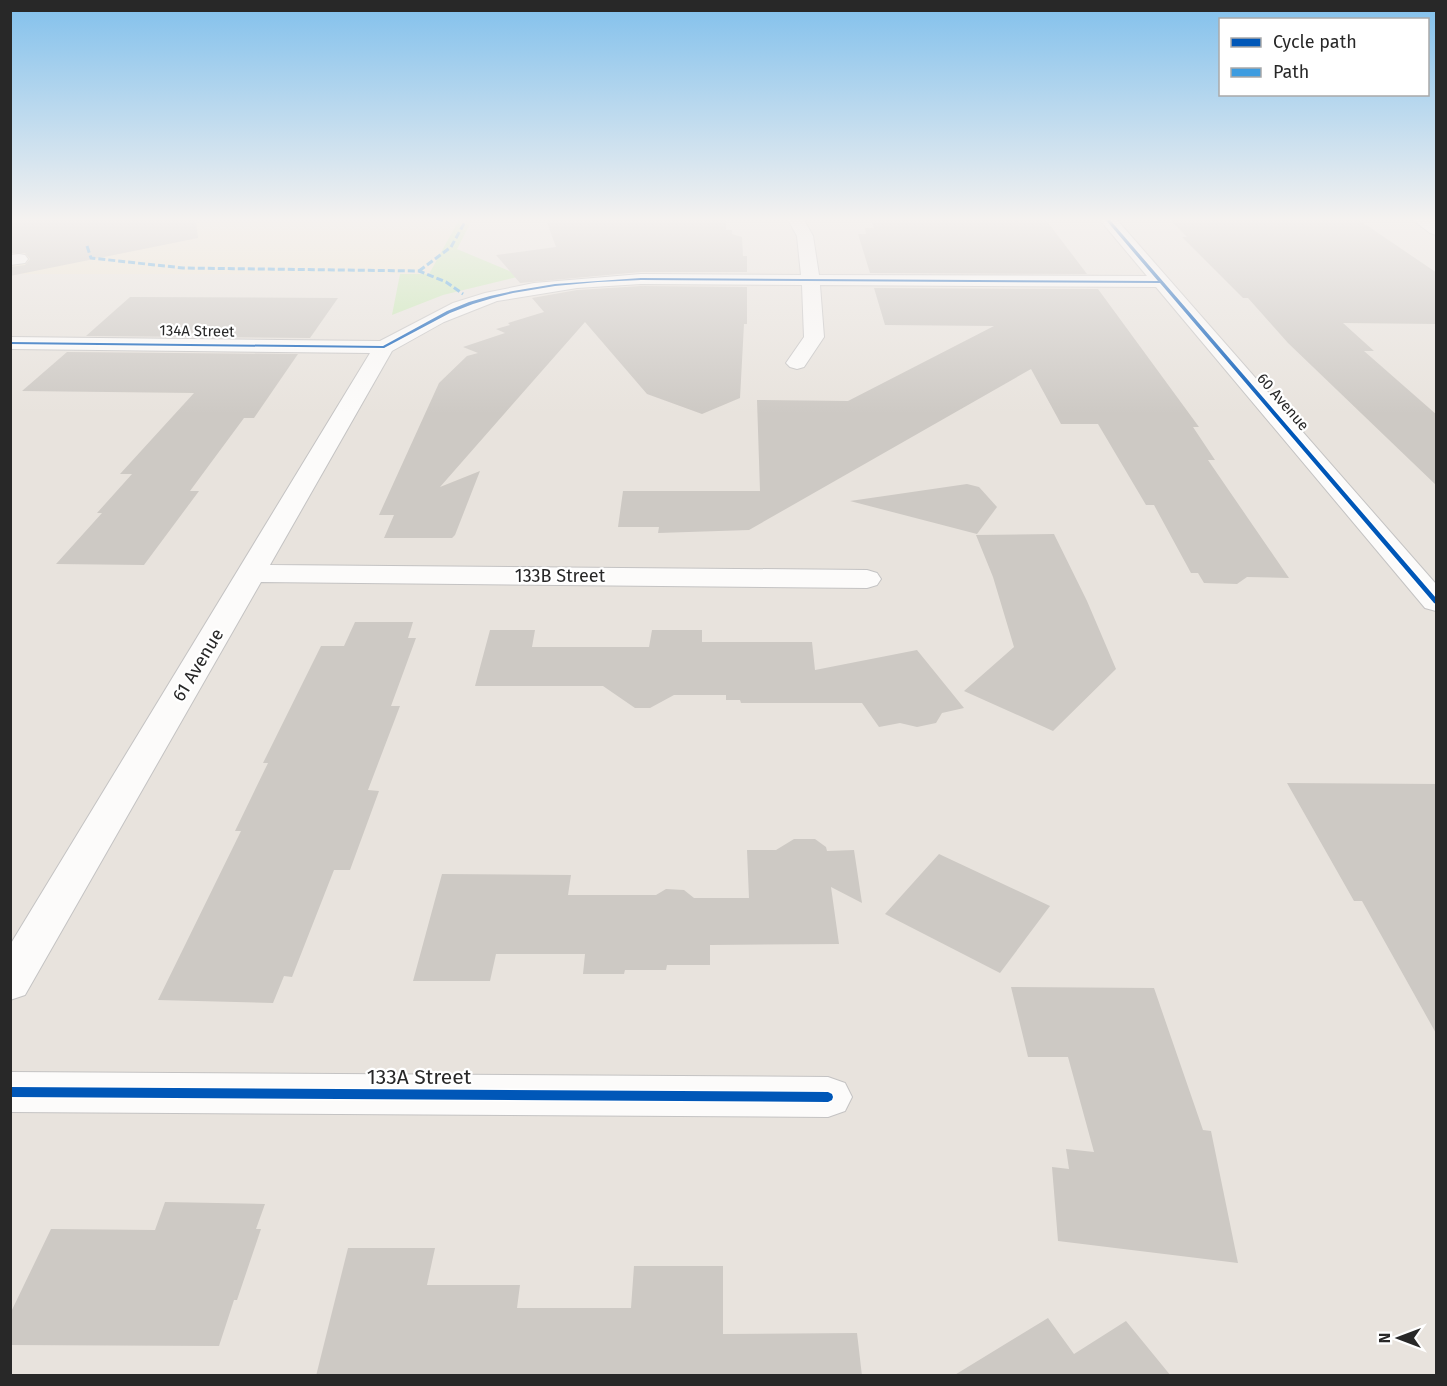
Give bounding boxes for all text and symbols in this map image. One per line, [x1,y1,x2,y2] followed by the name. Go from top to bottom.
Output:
[1219,18,1429,96] legend
[1273,31,1357,53] text: Cycle path
[1273,61,1309,83] text: Path
[159,321,235,341] street label: 134A Street
[1253,370,1313,434] street label: 60 Avenue
[515,565,606,587] street label: 133B Street
[168,625,228,705] street label: 61 Avenue
[367,1064,472,1090] street label: 133A Street
[1369,1308,1429,1368] north arrow
[1375,1333,1394,1343] text: N

